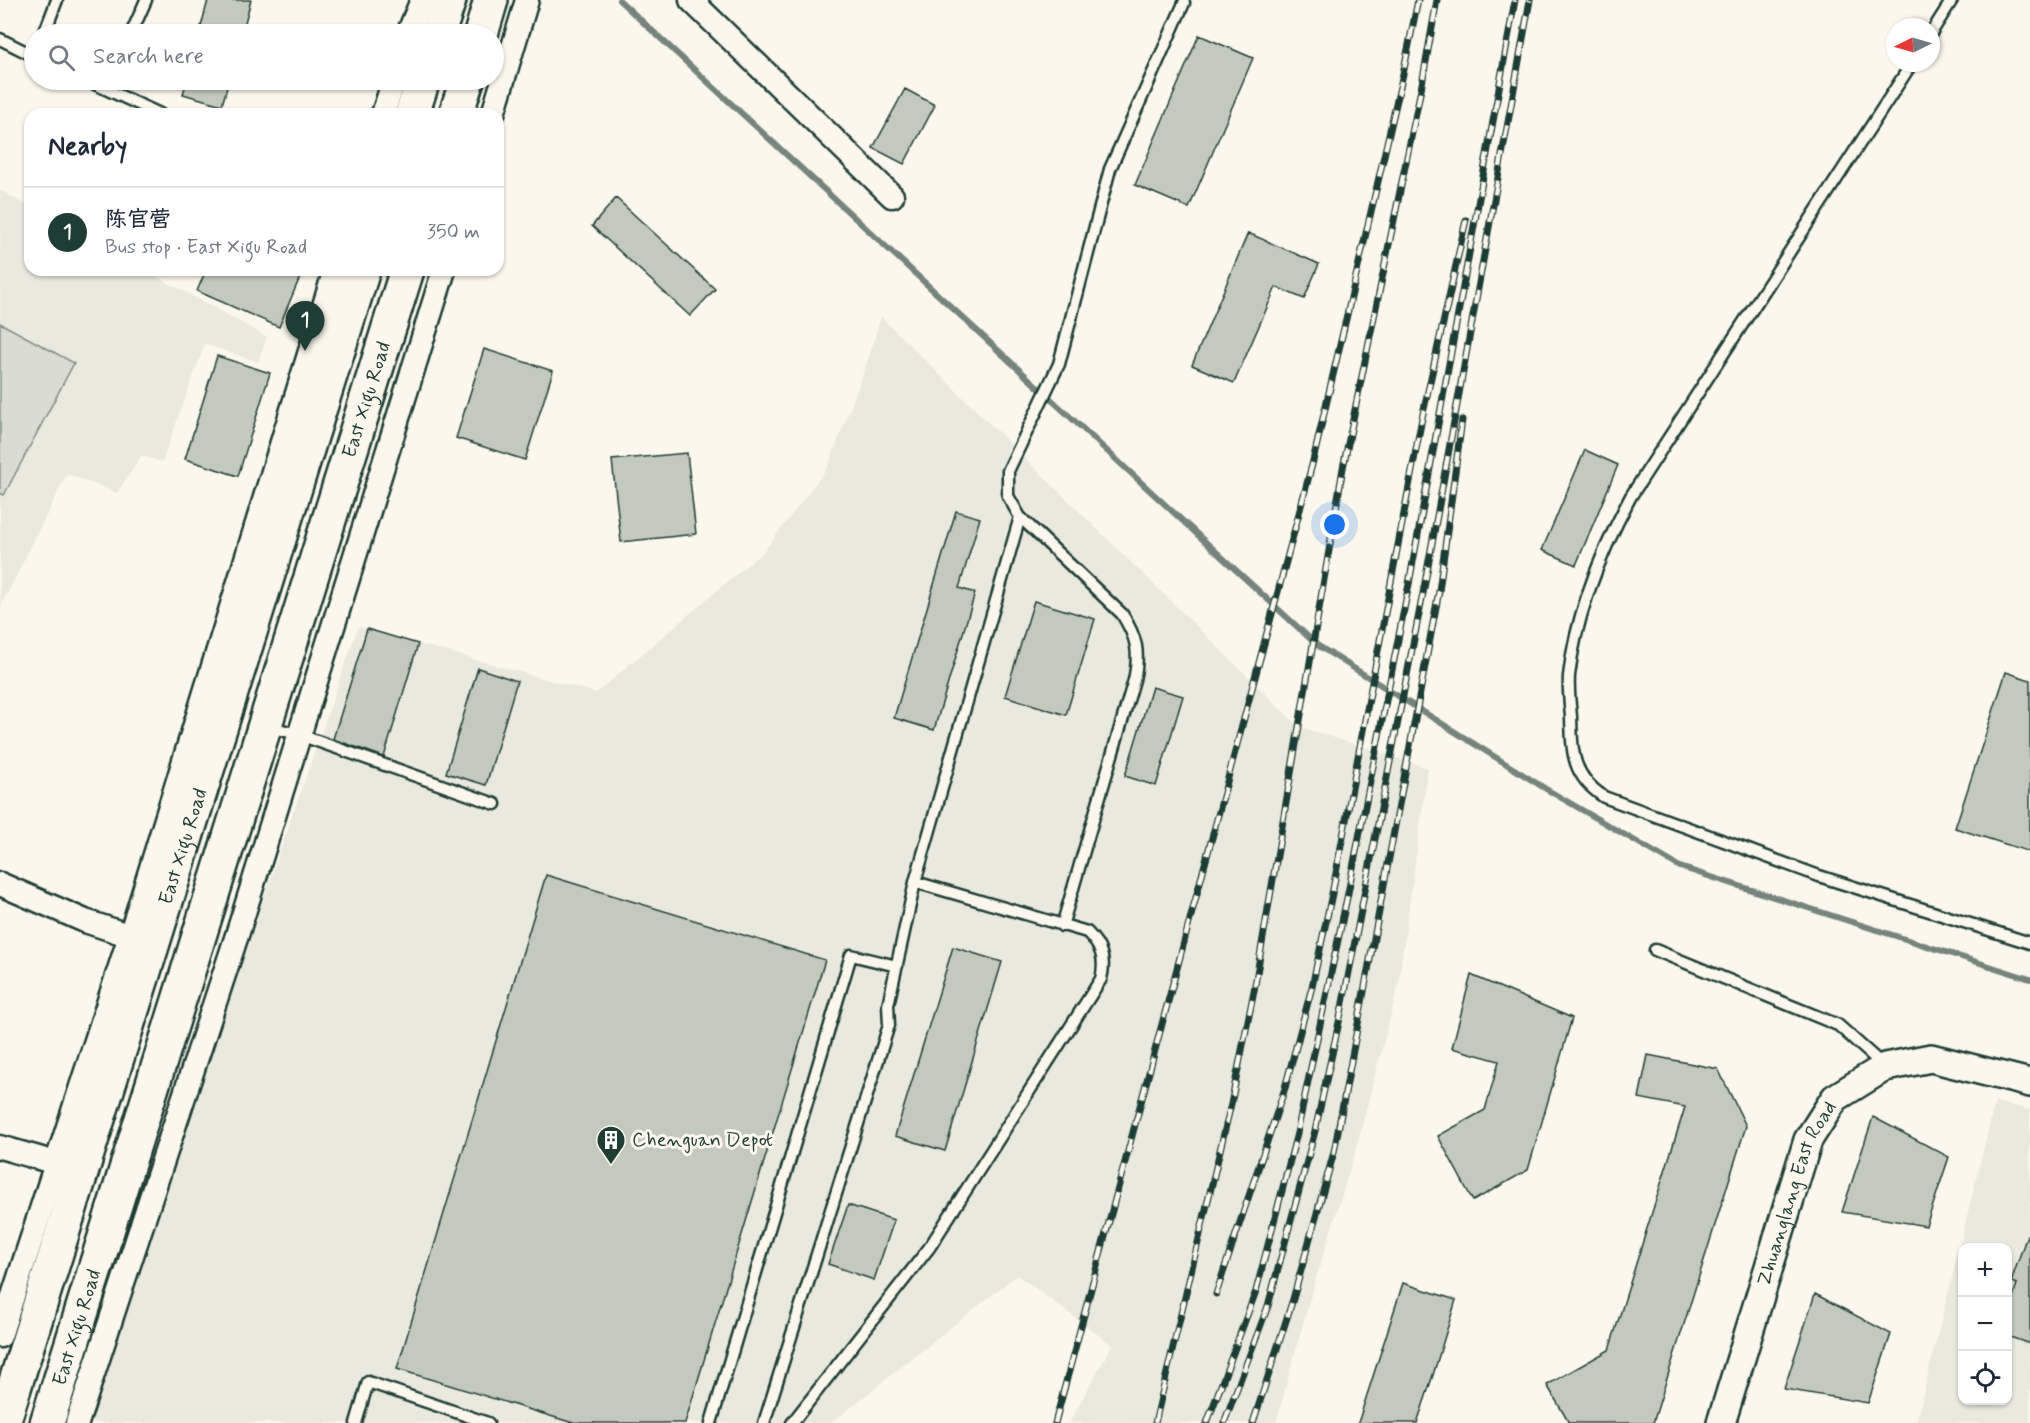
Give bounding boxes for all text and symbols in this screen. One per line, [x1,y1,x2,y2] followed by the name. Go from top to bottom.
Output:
[1886,18,1940,72] north arrow
[24,24,504,90] search box
[45,41,78,74] icon: search
[93,43,204,71] text: Search here
[48,130,127,164] text: Nearby
[105,206,171,234] text: 陈官营
[63,219,72,246] text: 1
[427,219,480,246] text: 350 m
[105,234,307,261] text: Bus stop · East Xigu Road
[286,302,324,351] pin: 1
[336,338,397,461] street label: East Xigu Road
[1320,510,1349,539] your location
[152,785,214,908] street label: East Xigu Road
[1750,1096,1843,1289] street label: Zhuanglang East Road
[595,1124,627,1166] building icon: Chenguan Depot
[632,1127,773,1154] place label: Chenguan Depot
[1958,1243,2012,1405] map controls
[1958,1243,2012,1297] button: +
[46,1266,108,1389] street label: East Xigu Road
[1958,1297,2012,1351] button: −
[1958,1351,2012,1405] button: locate

